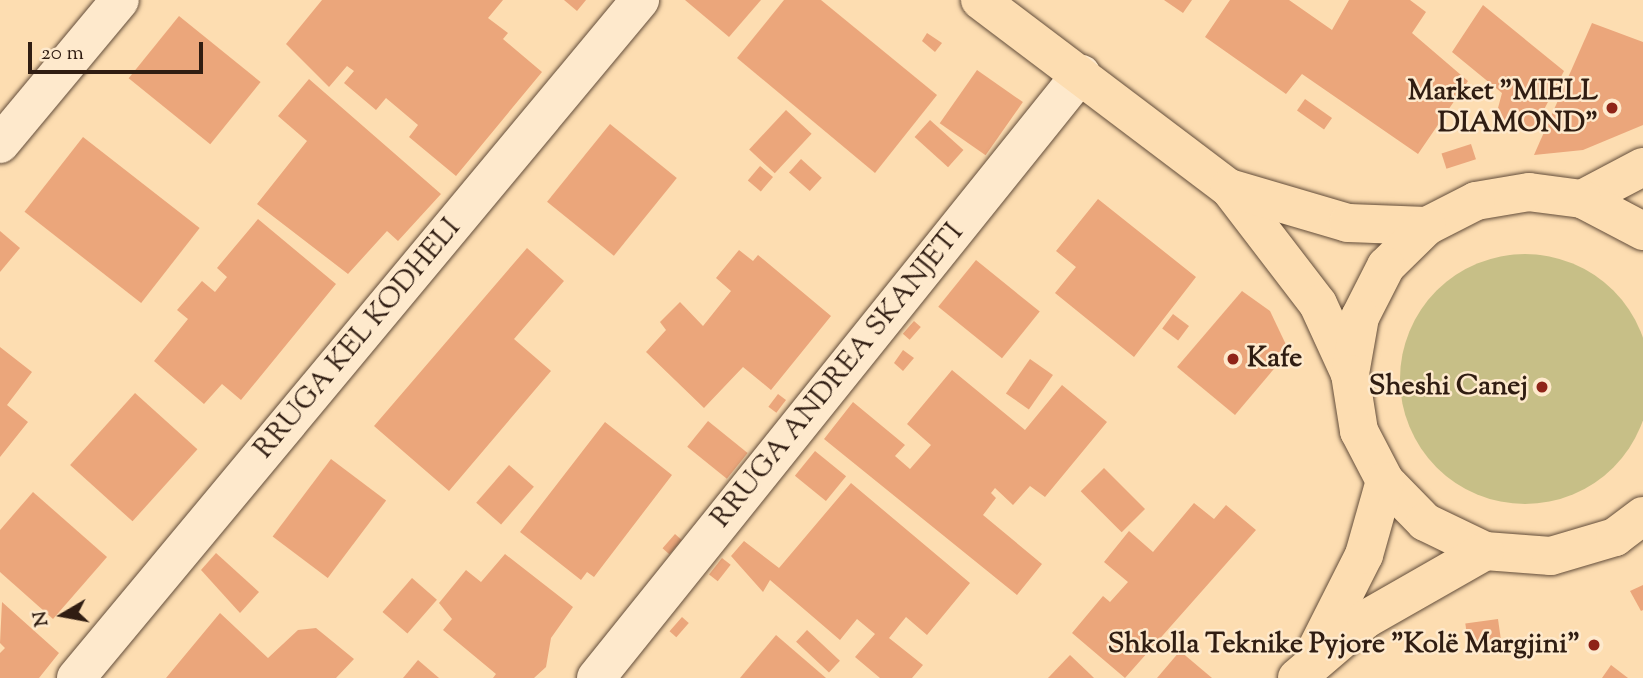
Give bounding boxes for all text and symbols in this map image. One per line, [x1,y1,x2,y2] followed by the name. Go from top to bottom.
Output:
[32,28,206,72] scale bar
[41,39,84,69] text: 20 m
[1408,75,1598,141] place label: Market "MIELL DIAMOND"
[1604,100,1620,116] marker: Market "MIELL DIAMOND"
[248,212,468,466] street label: RRUGA KEL KODHELI
[705,217,971,535] street label: RRUGA ANDREA SKANJETI
[1247,342,1302,376] place label: Kafe
[1225,351,1241,367] marker: Kafe
[1369,370,1528,404] place label: Sheshi Canej
[1534,379,1550,395] marker: Sheshi Canej
[28,580,98,650] north arrow
[27,609,56,629] text: N
[1108,628,1580,662] place label: Shkolla Teknike Pyjore "Kolë Margjini"
[1586,637,1602,653] marker: Shkolla Teknike Pyjore "Kolë Margjini"

